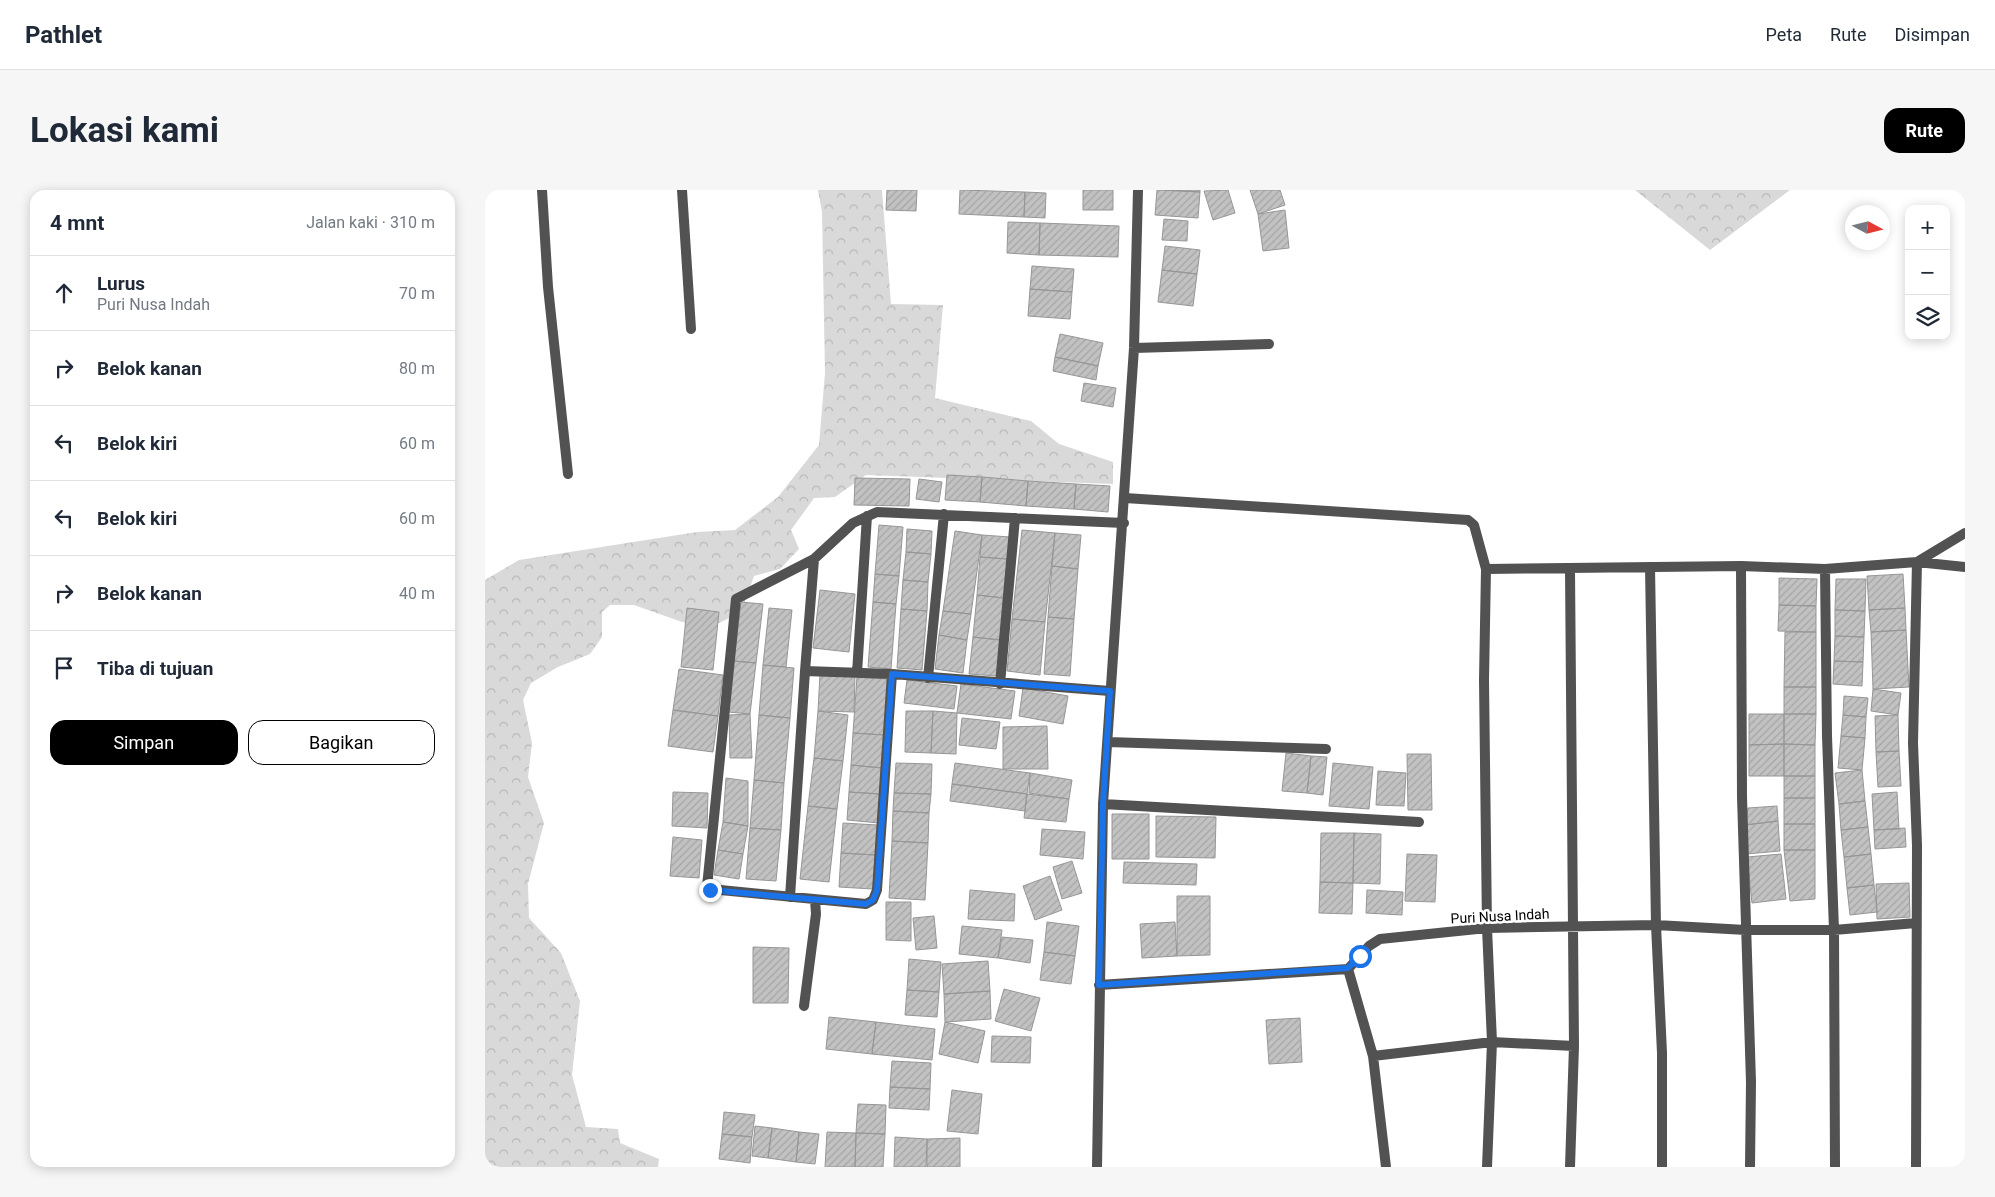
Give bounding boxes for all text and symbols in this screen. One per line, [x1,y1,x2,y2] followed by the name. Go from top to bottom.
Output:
[25,21,102,49] text: Pathlet
[1766,24,1802,45] text: Peta
[1830,24,1867,45] text: Rute
[1895,24,1970,45] text: Disimpan
[1884,108,1965,153] button: Rute
[30,110,219,151] text: Lokasi kami
[1845,205,1890,250] north arrow
[1905,205,1950,340] map controls
[1905,205,1950,250] button: +
[50,211,104,235] text: 4 mnt
[306,213,435,232] text: Jalan kaki · 310 m
[1905,250,1950,295] button: −
[97,272,145,295] text: Lurus
[50,279,78,307] icon: ahead
[399,284,435,303] text: 70 m
[97,295,210,314] text: Puri Nusa Indah
[1905,295,1950,340] button: layers
[50,354,78,382] icon: right
[97,357,202,380] text: Belok kanan
[399,359,435,378] text: 80 m
[50,429,78,457] icon: left
[97,432,177,455] text: Belok kiri
[399,434,435,453] text: 60 m
[50,504,78,532] icon: left
[97,507,177,530] text: Belok kiri
[399,509,435,528] text: 60 m
[50,579,78,607] icon: right
[97,582,202,605] text: Belok kanan
[399,584,435,603] text: 40 m
[50,654,78,682] icon: arrive
[97,657,213,680] text: Tiba di tujuan
[50,720,238,765] button: Simpan
[248,720,435,765] button: Bagikan
[699,879,722,902] route end
[1450,905,1550,927] street label: Puri Nusa Indah
[1349,945,1372,968] route start

